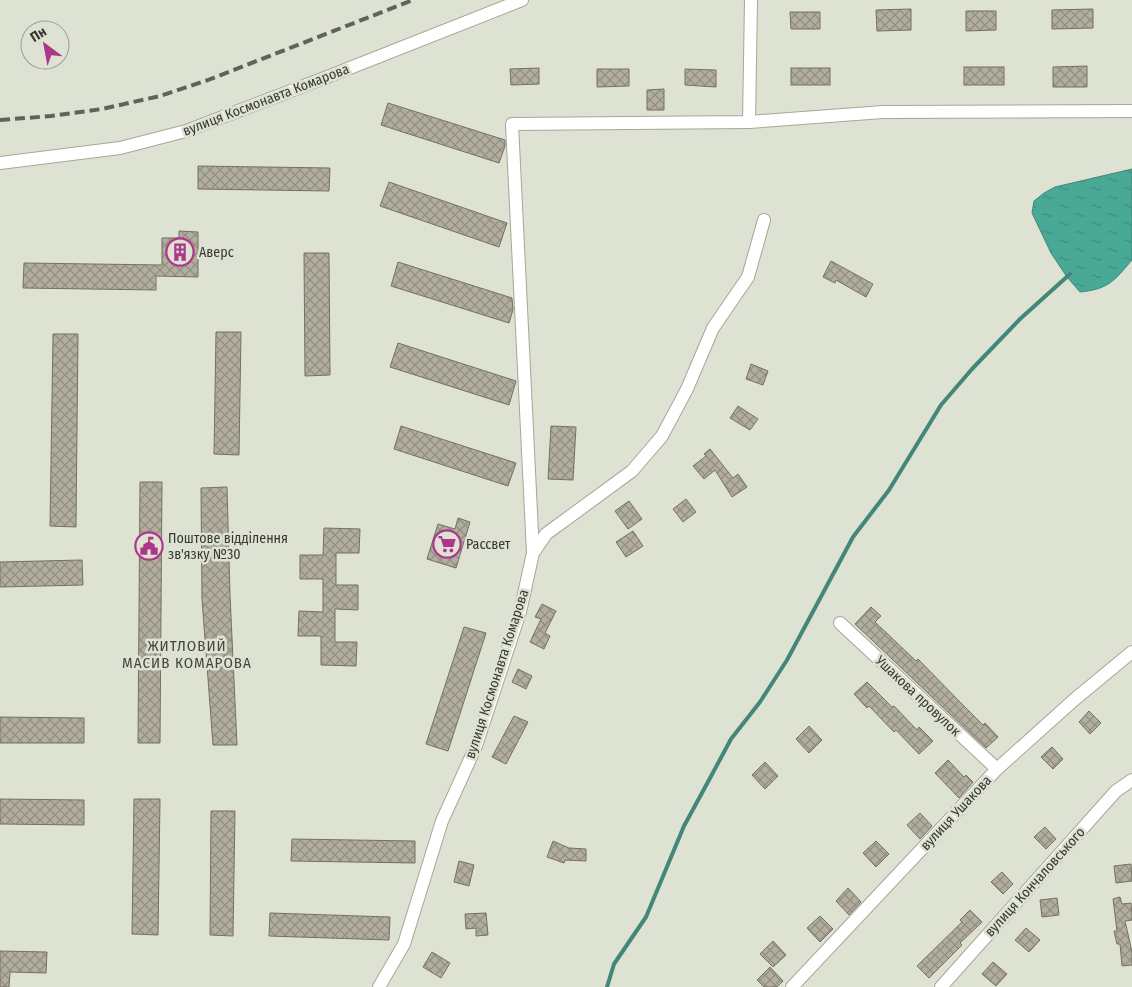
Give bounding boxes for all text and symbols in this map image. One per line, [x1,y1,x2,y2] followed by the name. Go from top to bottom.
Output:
[20,20,70,70] north arrow
[27,23,50,46] text: Пн
[180,60,352,140] street label: вулиця Космонавта Комарова
[165,237,195,267] building icon: Аверс
[199,244,234,261] place label: Аверс
[432,529,462,559] supermarket icon: Рассвет
[168,530,288,563] place label: Поштове відділення зв'язку №30
[134,531,164,561] public building icon: Поштове відділення зв'язку №30
[466,536,511,553] place label: Рассвет
[462,587,532,761] street label: вулиця Космонавта Комарова
[122,637,252,672] district label: ЖИТЛОВИЙ МАСИВ КОМАРОВА
[871,651,964,740] street label: Ушакова провулок
[917,772,995,854] street label: вулиця Ушакова
[981,824,1089,940] street label: вулиця Кончаловського

